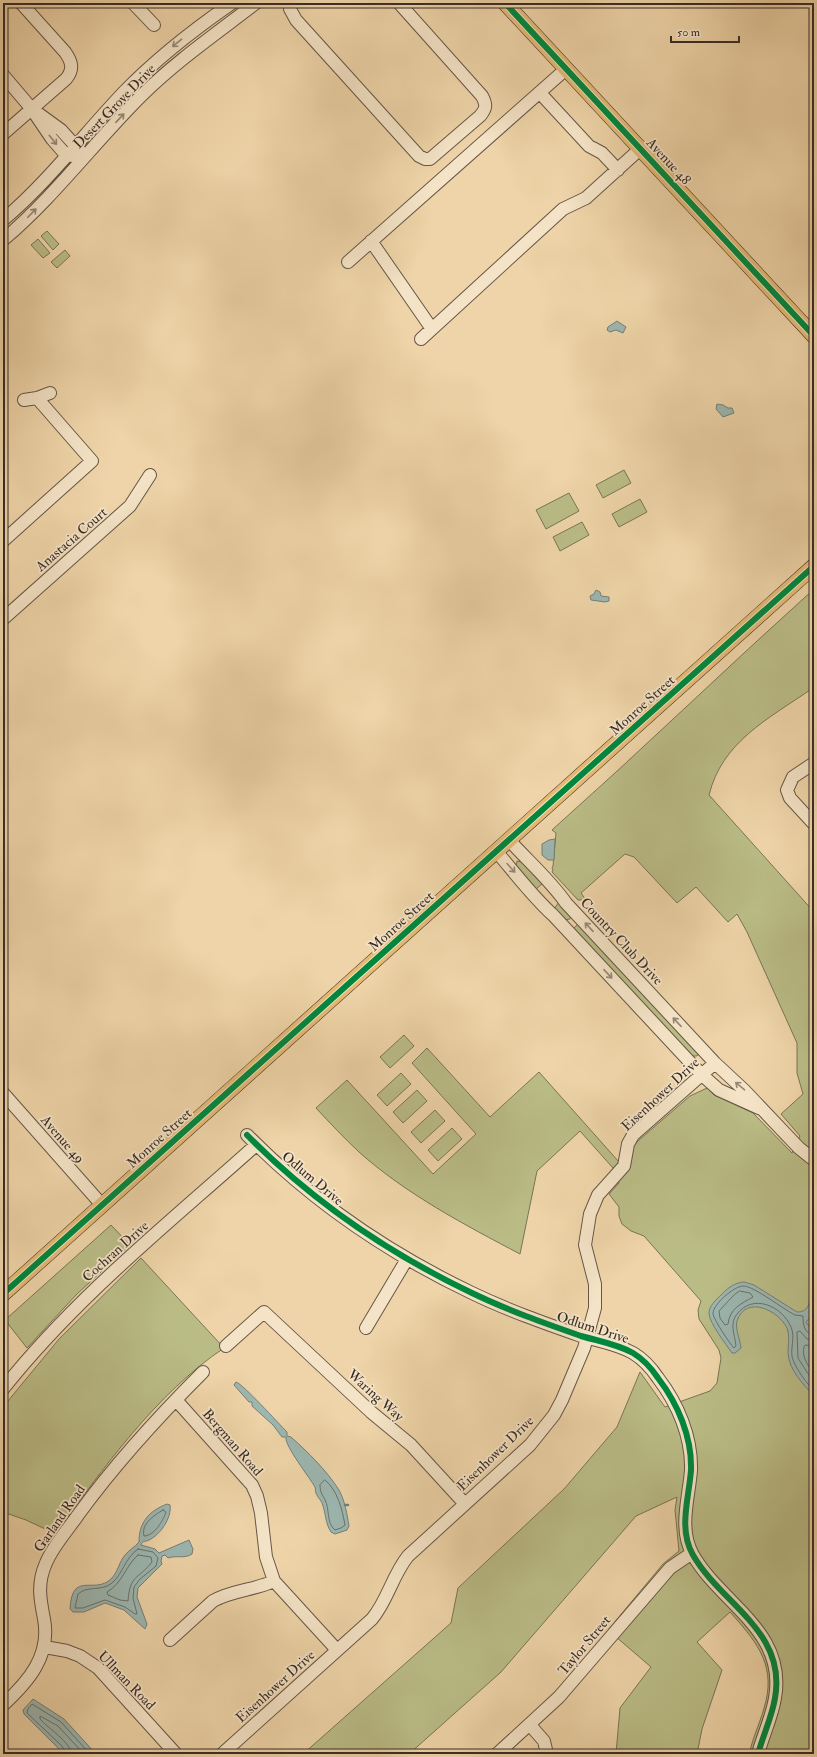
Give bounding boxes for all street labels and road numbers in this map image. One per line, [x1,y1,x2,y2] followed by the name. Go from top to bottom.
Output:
[70,60,159,152] street label: Desert Grove Drive
[642,134,695,189] street label: Avenue 48
[31,503,111,576] street label: Anastacia Court
[606,671,679,739] street label: Monroe Street
[365,887,438,955] street label: Monroe Street
[576,894,667,989] street label: Country Club Drive
[618,1054,703,1135] street label: Eisenhower Drive
[123,1104,196,1172] street label: Monroe Street
[36,1111,88,1167] street label: Avenue 49
[279,1148,347,1209] street label: Odlum Drive
[79,1217,152,1286] street label: Cochran Drive
[555,1308,631,1347] street label: Odlum Drive
[343,1365,408,1426] street label: Waring Way
[199,1405,266,1479] street label: Bergman Road
[453,1412,537,1494] street label: Eisenhower Drive
[30,1481,89,1555] street label: Garland Road
[555,1612,615,1679] street label: Taylor Street
[232,1646,318,1726] street label: Eisenhower Drive
[94,1647,159,1713] street label: Ullman Road

